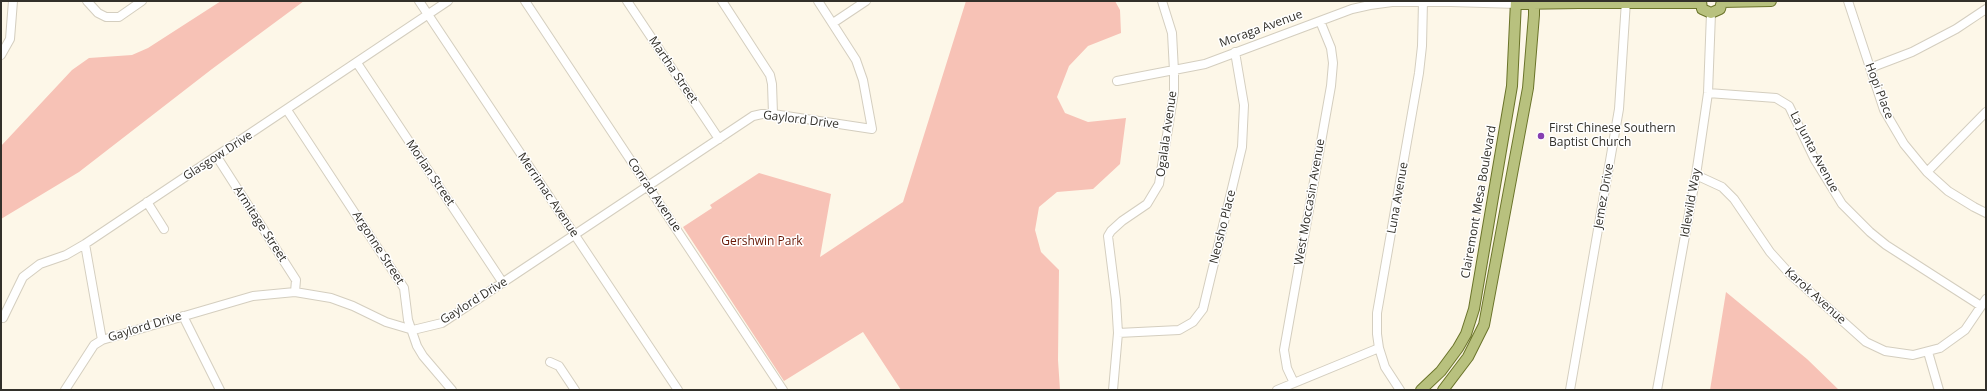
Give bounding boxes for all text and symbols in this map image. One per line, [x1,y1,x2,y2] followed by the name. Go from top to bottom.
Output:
[1217,7,1305,51] street label: Moraga Avenue
[645,34,701,106] street label: Martha Street
[1862,61,1896,121] street label: Hopi Place
[1154,90,1180,178] street label: Ogalala Avenue
[762,108,840,132] street label: Gaylord Drive
[1787,109,1841,195] street label: La Junta Avenue
[1549,122,1676,150] place label: First Chinese Southern Baptist Church
[1458,124,1500,280] street label: Clairemont Mesa Boulevard
[181,128,255,184] street label: Glasgow Drive
[1536,131,1546,141] marker: First Chinese Southern Baptist Church
[403,137,457,209] street label: Morlan Street
[1292,138,1328,266] street label: West Moccasin Avenue
[514,150,582,240] street label: Merrimac Avenue
[624,155,684,235] street label: Conrad Avenue
[1385,161,1411,235] street label: Luna Avenue
[1591,162,1617,230] street label: Jemez Drive
[1678,167,1704,239] street label: Idlewild Way
[230,183,290,265] street label: Armitage Street
[1207,188,1239,266] street label: Neosho Place
[349,209,407,287] street label: Argonne Street
[721,235,803,249] park label: Gershwin Park
[1781,265,1849,327] street label: Karok Avenue
[438,275,510,327] street label: Gaylord Drive
[106,309,184,345] street label: Gaylord Drive

